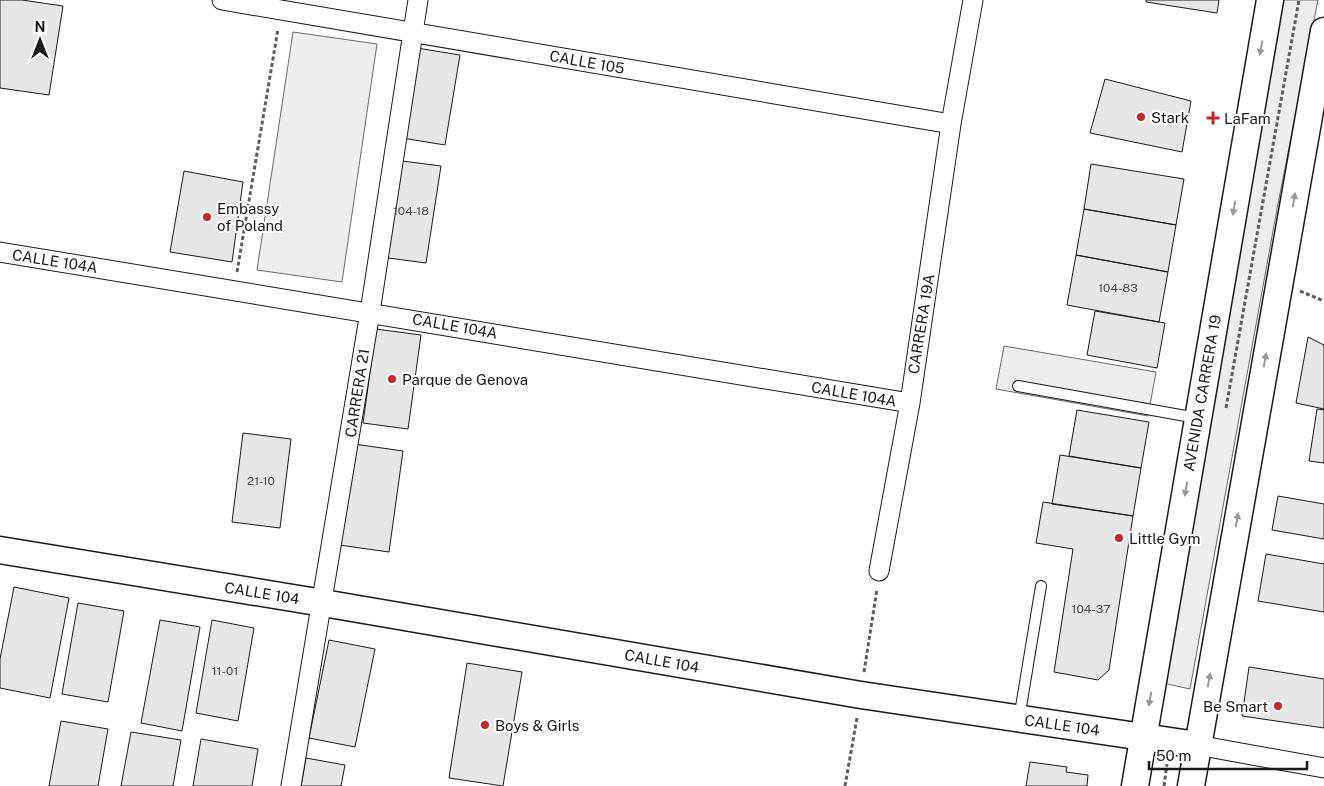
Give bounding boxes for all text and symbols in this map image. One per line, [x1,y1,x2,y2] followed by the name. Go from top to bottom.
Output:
[15,15,65,65] north arrow
[35,19,45,35] text: N
[1257,40,1265,56] one-way arrow
[548,47,626,77] street label: CALLE 105
[1151,109,1189,126] place label: Stark
[1224,110,1271,127] place label: LaFam
[1135,111,1147,123] marker: Stark
[1206,111,1220,125] marker: LaFam
[1291,192,1299,208] one-way arrow
[217,200,283,234] place label: Embassy of Poland
[1230,201,1238,217] one-way arrow
[393,204,429,218] house number: 104-18
[201,211,213,223] marker: Embassy of Poland
[11,246,99,276] street label: CALLE 104A
[905,272,937,375] street label: CARRERA 19A
[1098,281,1138,295] house number: 104-83
[411,310,499,342] street label: CALLE 104A
[1180,313,1224,473] street label: AVENIDA CARRERA 19
[342,347,372,439] street label: CARRERA 21
[1262,352,1270,368] one-way arrow
[402,371,528,388] place label: Parque de Genova
[386,373,398,385] marker: Parque de Genova
[810,378,898,410] street label: CALLE 104A
[247,474,275,488] house number: 21-10
[1181,482,1189,498] one-way arrow
[1234,512,1242,528] one-way arrow
[1129,530,1201,547] place label: Little Gym
[1113,532,1125,544] marker: Little Gym
[223,579,301,607] street label: CALLE 104
[1072,602,1110,616] house number: 104-37
[623,646,701,676] street label: CALLE 104
[212,664,238,678] house number: 11-01
[1205,672,1213,688] one-way arrow
[1145,691,1153,707] one-way arrow
[1203,698,1268,715] place label: Be Smart
[1272,700,1284,712] marker: Be Smart
[1023,711,1101,739] street label: CALLE 104
[495,717,579,734] place label: Boys & Girls
[479,719,491,731] marker: Boys & Girls
[1149,738,1306,770] scale bar
[1156,747,1191,764] text: 50 m

